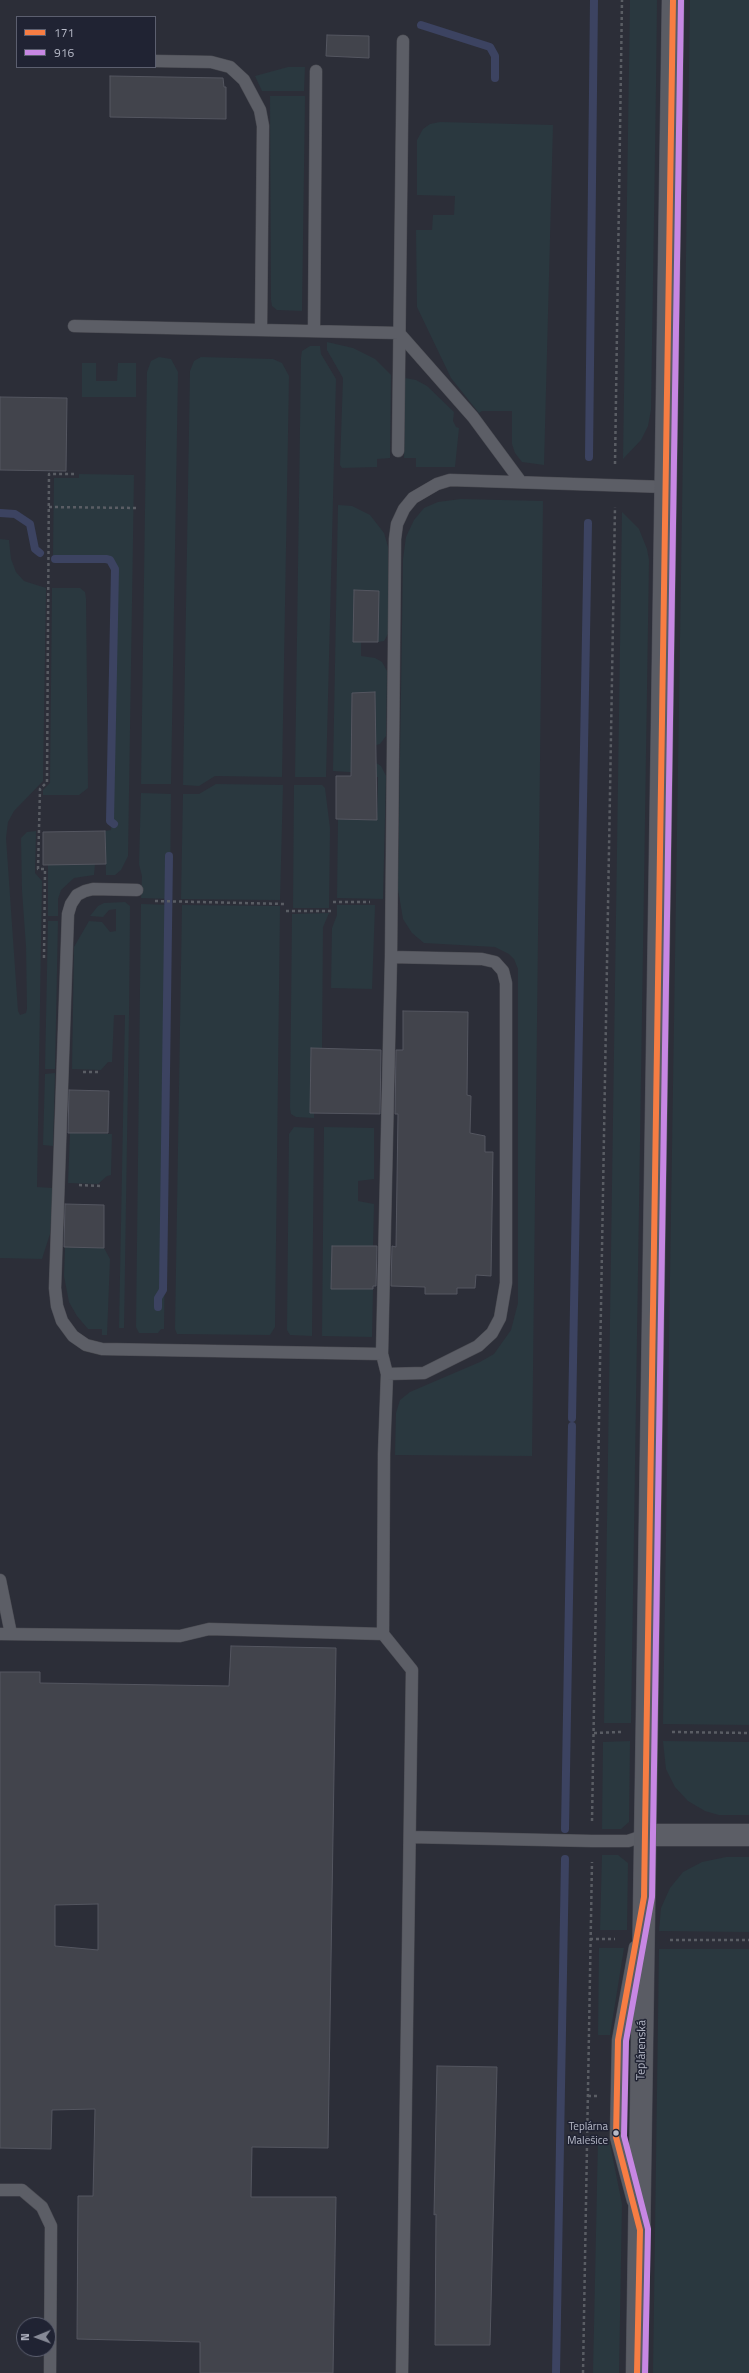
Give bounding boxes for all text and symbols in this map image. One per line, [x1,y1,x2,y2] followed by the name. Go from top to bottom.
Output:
[16,16,156,68] legend
[54,23,74,42] text: 171
[54,43,74,62] text: 916
[634,2020,650,2080] street label: Teplárenská
[567,2120,608,2146] place label: Teplárna Malešice
[611,2128,621,2138] marker: Teplárna Malešice
[16,2317,56,2357] north arrow
[17,2333,33,2341] text: N

